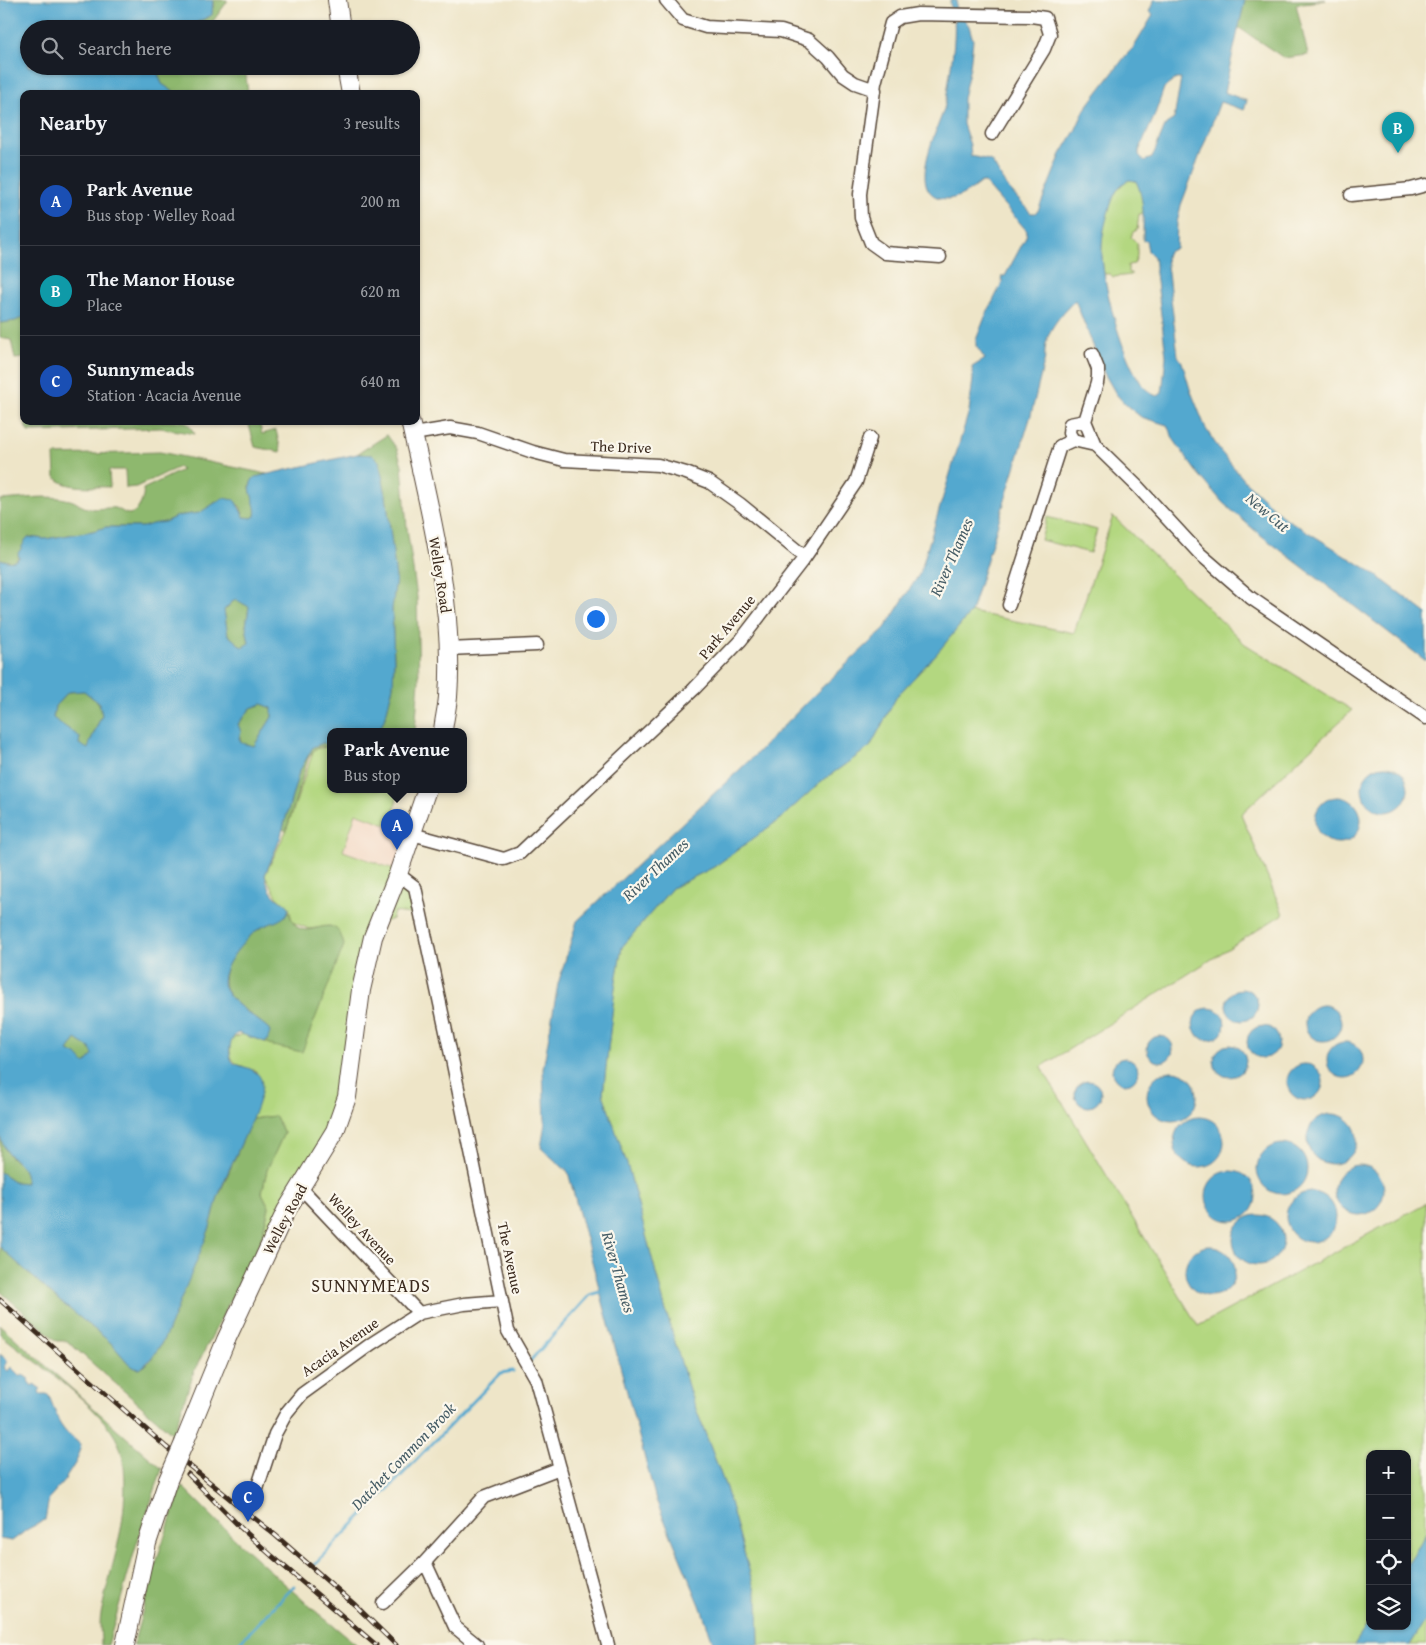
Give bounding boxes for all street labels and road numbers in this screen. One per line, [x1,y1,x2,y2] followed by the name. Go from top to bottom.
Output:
[590,435,652,458] street label: The Drive
[424,535,457,615] street label: Welley Road
[693,590,760,663] street label: Park Avenue
[257,1180,312,1258] street label: Welley Road
[323,1188,401,1269] street label: Welley Avenue
[493,1220,528,1296] street label: The Avenue
[297,1312,383,1381] street label: Acacia Avenue

